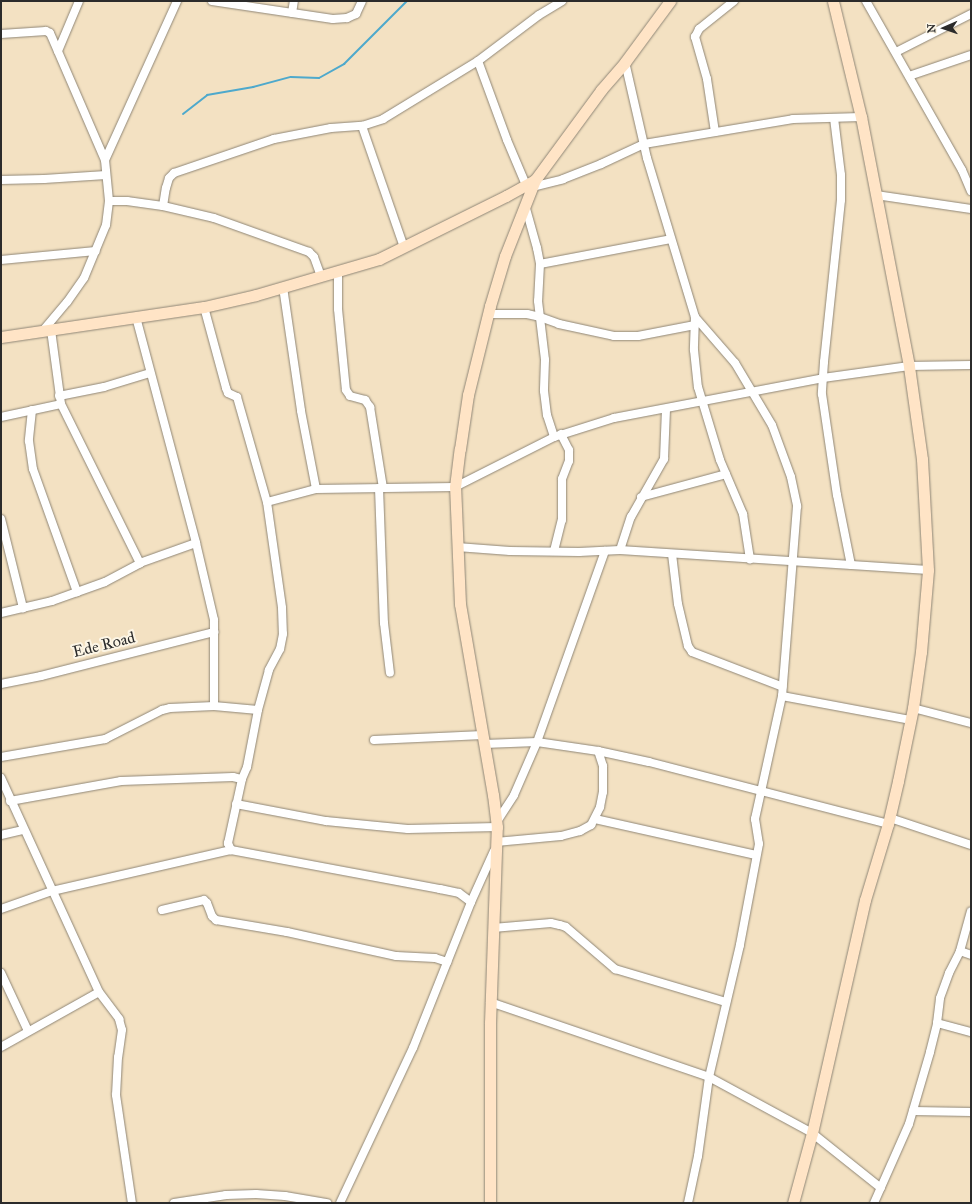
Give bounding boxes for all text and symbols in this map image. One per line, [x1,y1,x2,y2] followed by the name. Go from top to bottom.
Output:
[924,8,964,48] north arrow
[925,24,938,33] text: N
[71,628,137,662] street label: Ede Road

